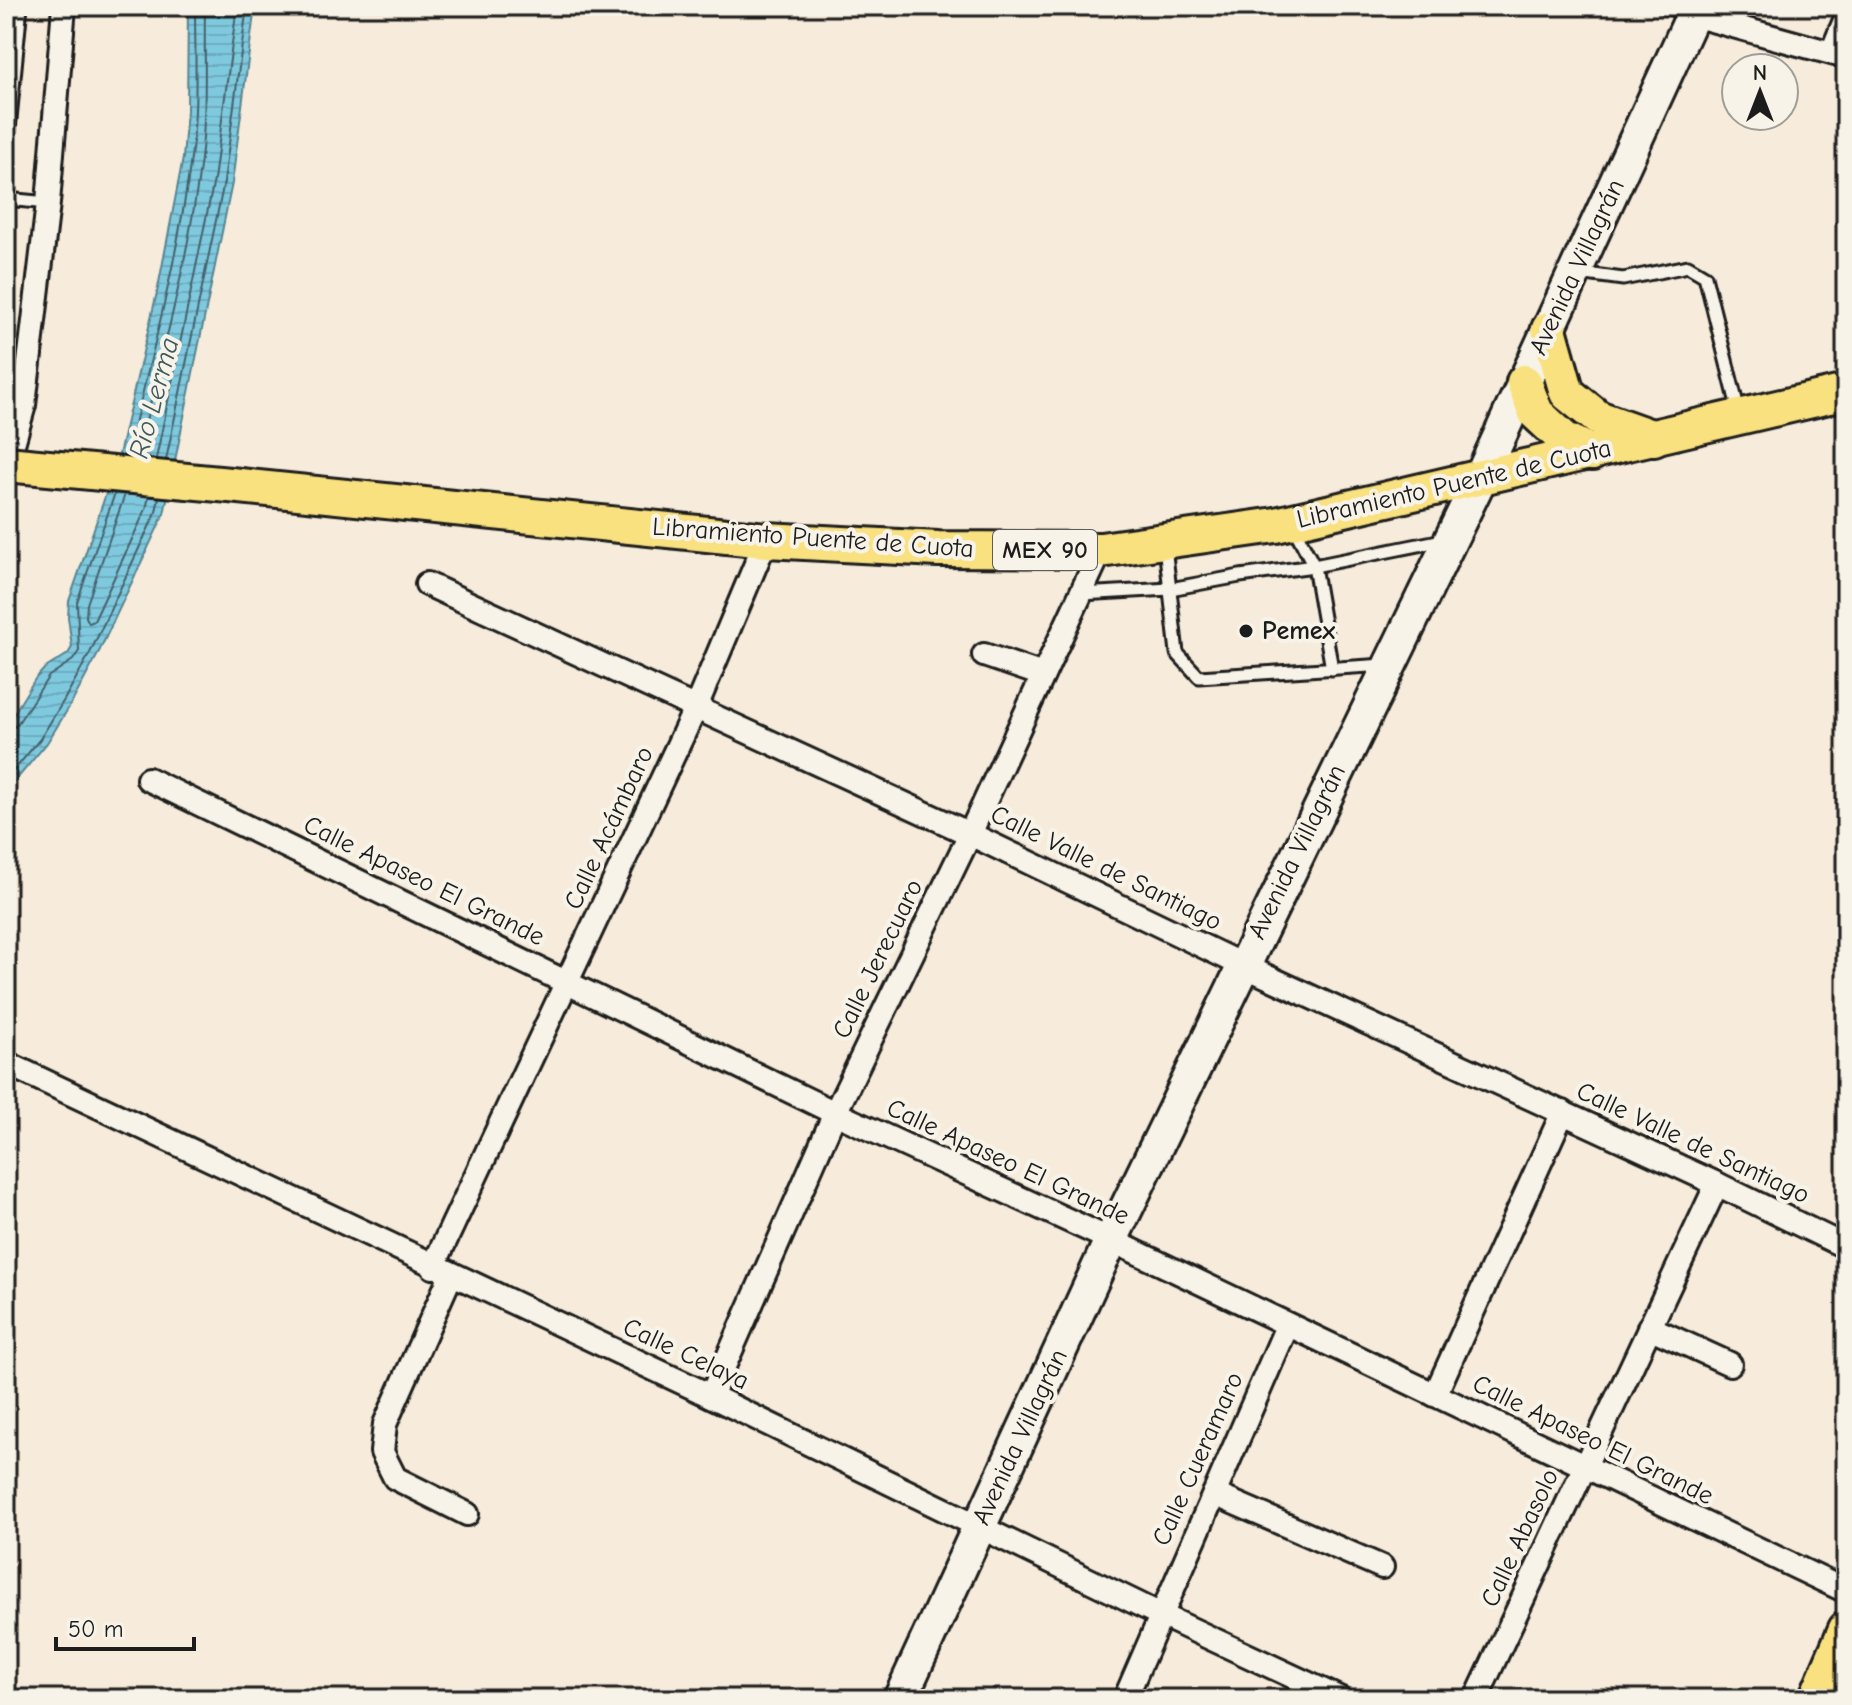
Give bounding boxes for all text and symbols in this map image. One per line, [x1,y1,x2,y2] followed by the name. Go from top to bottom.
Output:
[1720,52,1800,132] north arrow
[1753,60,1767,86] text: N
[1523,174,1631,360] street label: Avenida Villagrán
[123,334,185,462] water label: Río Lerma
[1294,433,1614,535] street label: Libramiento Puente de Cuota
[651,512,975,564] street label: Libramiento Puente de Cuota
[993,530,1097,570] road number: MEX 90
[1262,616,1336,646] place label: Pemex
[1237,622,1255,640] marker: Pemex
[558,742,660,914] street label: Calle Acámbaro
[1242,760,1352,944] street label: Avenida Villagrán
[986,799,1226,937] street label: Calle Valle de Santiago
[299,810,549,952] street label: Calle Apaseo El Grande
[827,875,929,1043] street label: Calle Jerecuaro
[1572,1076,1814,1210] street label: Calle Valle de Santiago
[882,1093,1134,1231] street label: Calle Apaseo El Grande
[618,1312,754,1396] street label: Calle Celaya
[966,1344,1074,1530] street label: Avenida Villagrán
[1146,1368,1250,1550] street label: Calle Cueramaro
[1468,1369,1718,1511] street label: Calle Apaseo El Grande
[1475,1464,1565,1612] street label: Calle Abasolo
[56,1601,194,1651] scale bar
[68,1615,124,1643] text: 50 m

